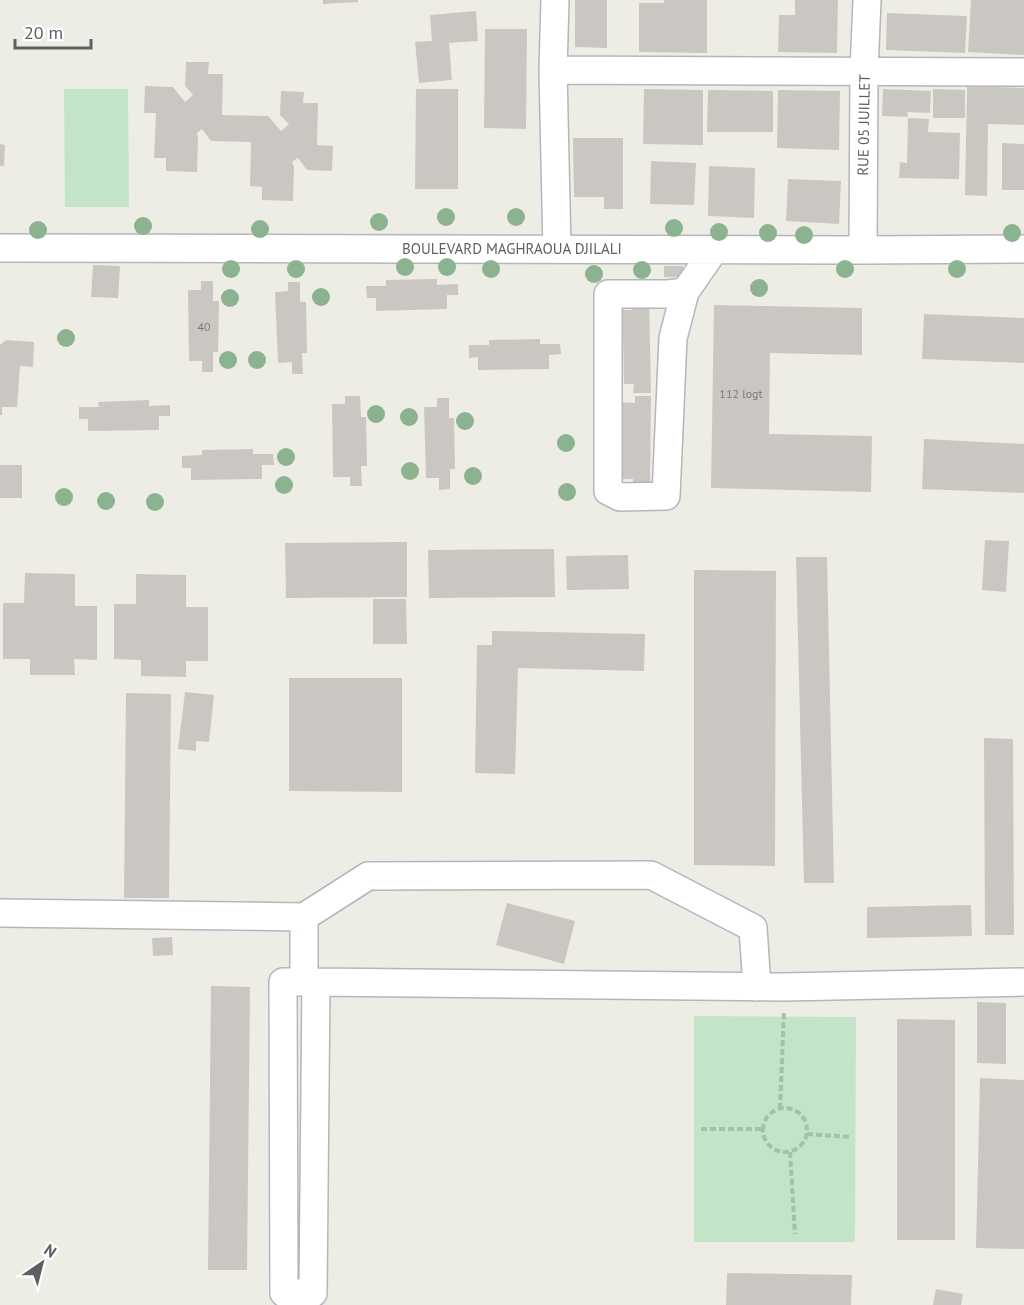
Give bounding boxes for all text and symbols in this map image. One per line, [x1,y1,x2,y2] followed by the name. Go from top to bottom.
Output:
[15,12,92,50] scale bar
[24,21,63,44] text: 20 m
[853,73,874,176] street label: RUE 05 JUILLET
[402,239,622,258] street label: BOULEVARD MAGHRAOUA DJILALI
[197,319,211,334] house number: 40
[719,386,763,401] house number: 112 logt
[12,1233,72,1293] north arrow
[41,1240,61,1262] text: N

